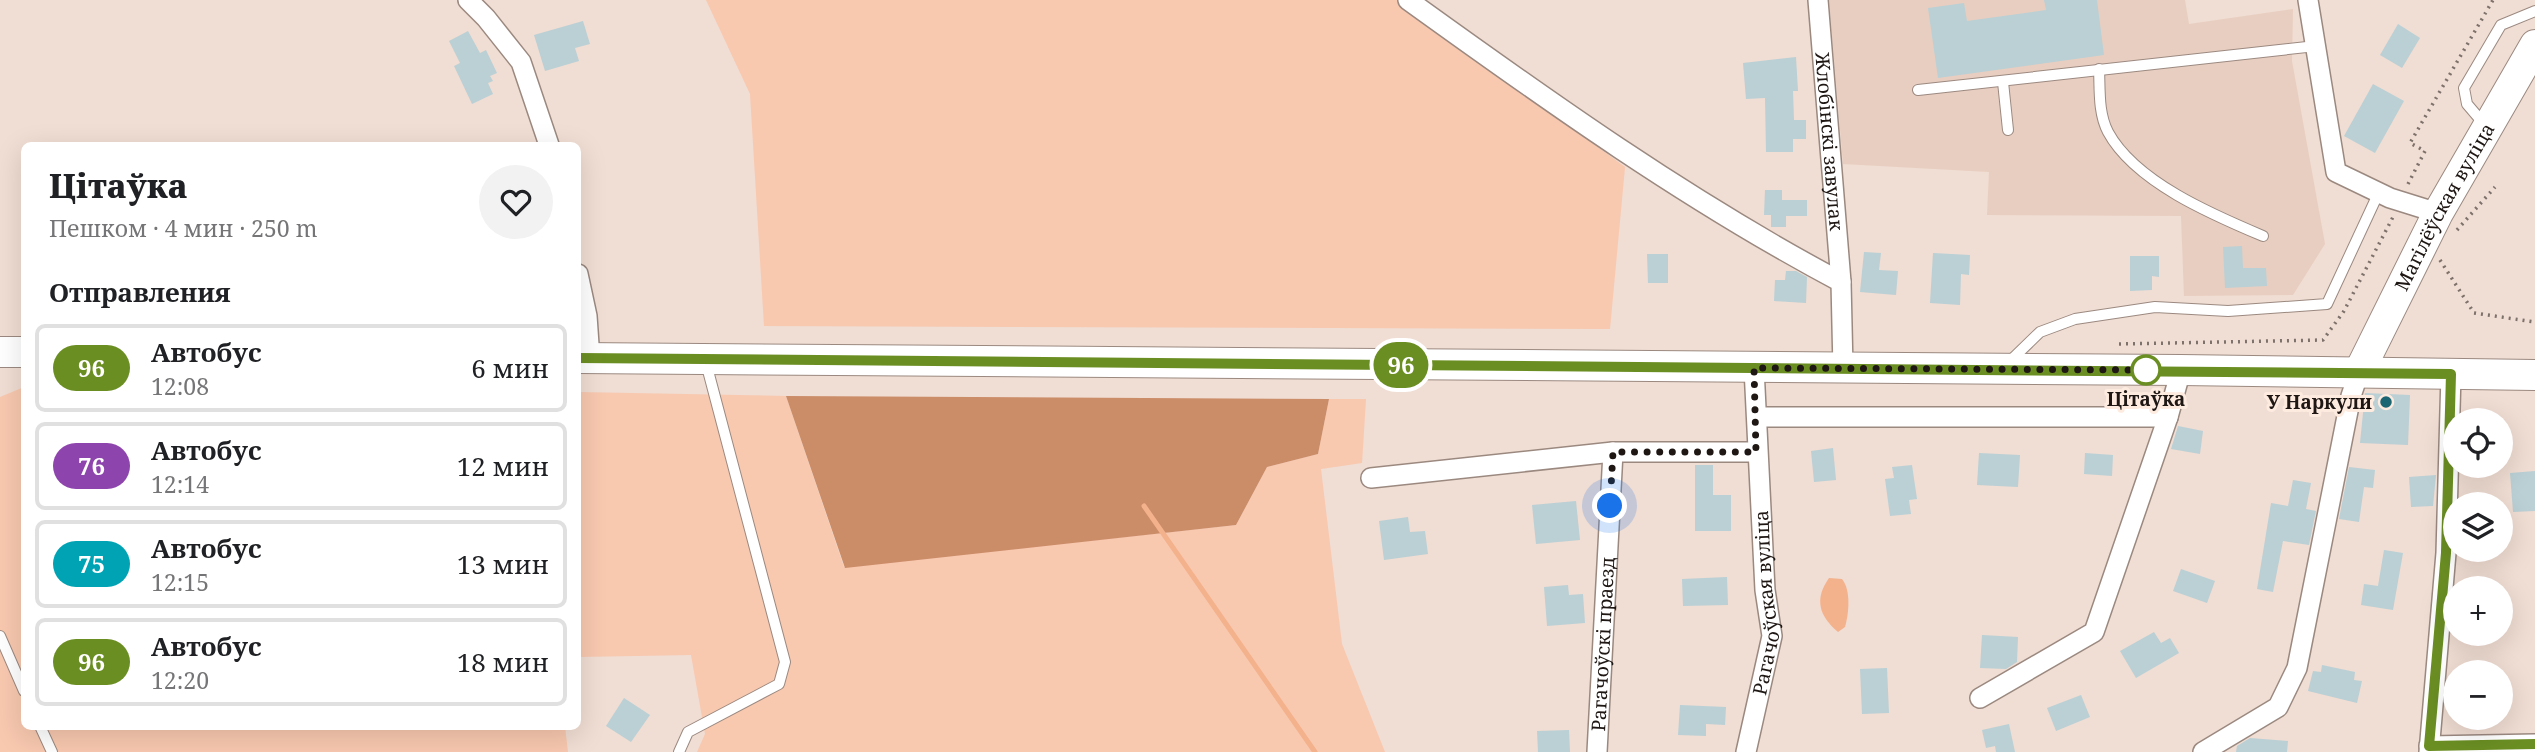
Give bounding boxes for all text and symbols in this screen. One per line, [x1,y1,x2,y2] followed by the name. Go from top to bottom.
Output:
[1809,50,1850,232] street label: Жлобінскі завулак
[2388,118,2500,295] street label: Магілёўская вуліца
[49,163,188,208] text: Цітаўка
[479,165,553,239] button: heart
[49,212,317,244] text: Пешком · 4 мин · 250 m
[49,274,231,310] text: Отправления
[151,334,261,370] text: Автобус
[1370,342,1432,388] line badge: 96
[1387,348,1415,381] text: 96
[471,350,549,386] text: 6 мин
[78,351,105,384] text: 96
[2131,355,2161,385] marker: Цітаўка
[151,370,209,402] text: 12:08
[2107,386,2185,412] place label: Цітаўка
[2267,389,2372,415] place label: У Наркули
[2378,394,2394,410] marker: У Наркули
[2443,408,2513,730] map controls
[2443,408,2513,478] button: locate
[151,432,261,468] text: Автобус
[457,448,549,484] text: 12 мин
[78,449,105,482] text: 76
[151,468,209,500] text: 12:14
[1592,488,1627,523] your location
[2443,492,2513,562] button: layers
[1746,510,1786,697] street label: Рагачоўская вуліца
[151,530,261,566] text: Автобус
[457,546,549,582] text: 13 мин
[78,547,105,580] text: 75
[1585,556,1620,732] street label: Рагачоўскі праезд
[151,566,209,598] text: 12:15
[2443,576,2513,646] button: +
[151,628,261,664] text: Автобус
[457,644,549,680] text: 18 мин
[78,645,105,678] text: 96
[2443,660,2513,730] button: −
[151,664,209,696] text: 12:20

